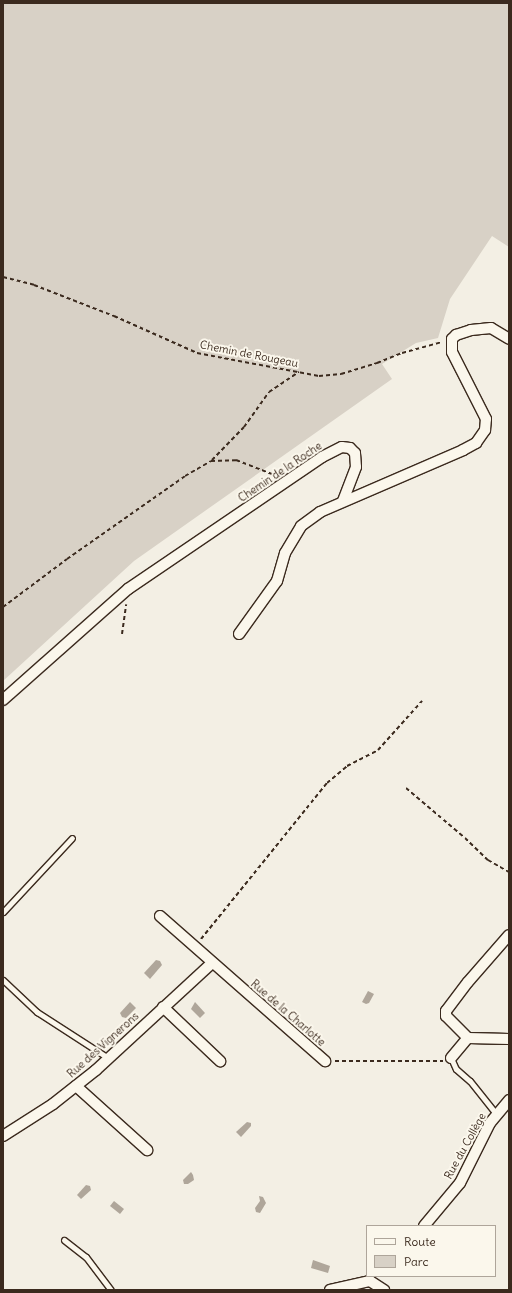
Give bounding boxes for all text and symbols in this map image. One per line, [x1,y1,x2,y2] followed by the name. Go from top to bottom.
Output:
[199,338,299,370] street label: Chemin de Rougeau
[236,439,324,505] street label: Chemin de la Roche
[248,977,328,1049] street label: Rue de la Charlotte
[65,1009,141,1081] street label: Rue des Vignerons
[441,1111,489,1181] street label: Rue du Collège
[366,1225,496,1277] legend
[404,1234,436,1249] text: Route
[404,1254,429,1269] text: Parc

